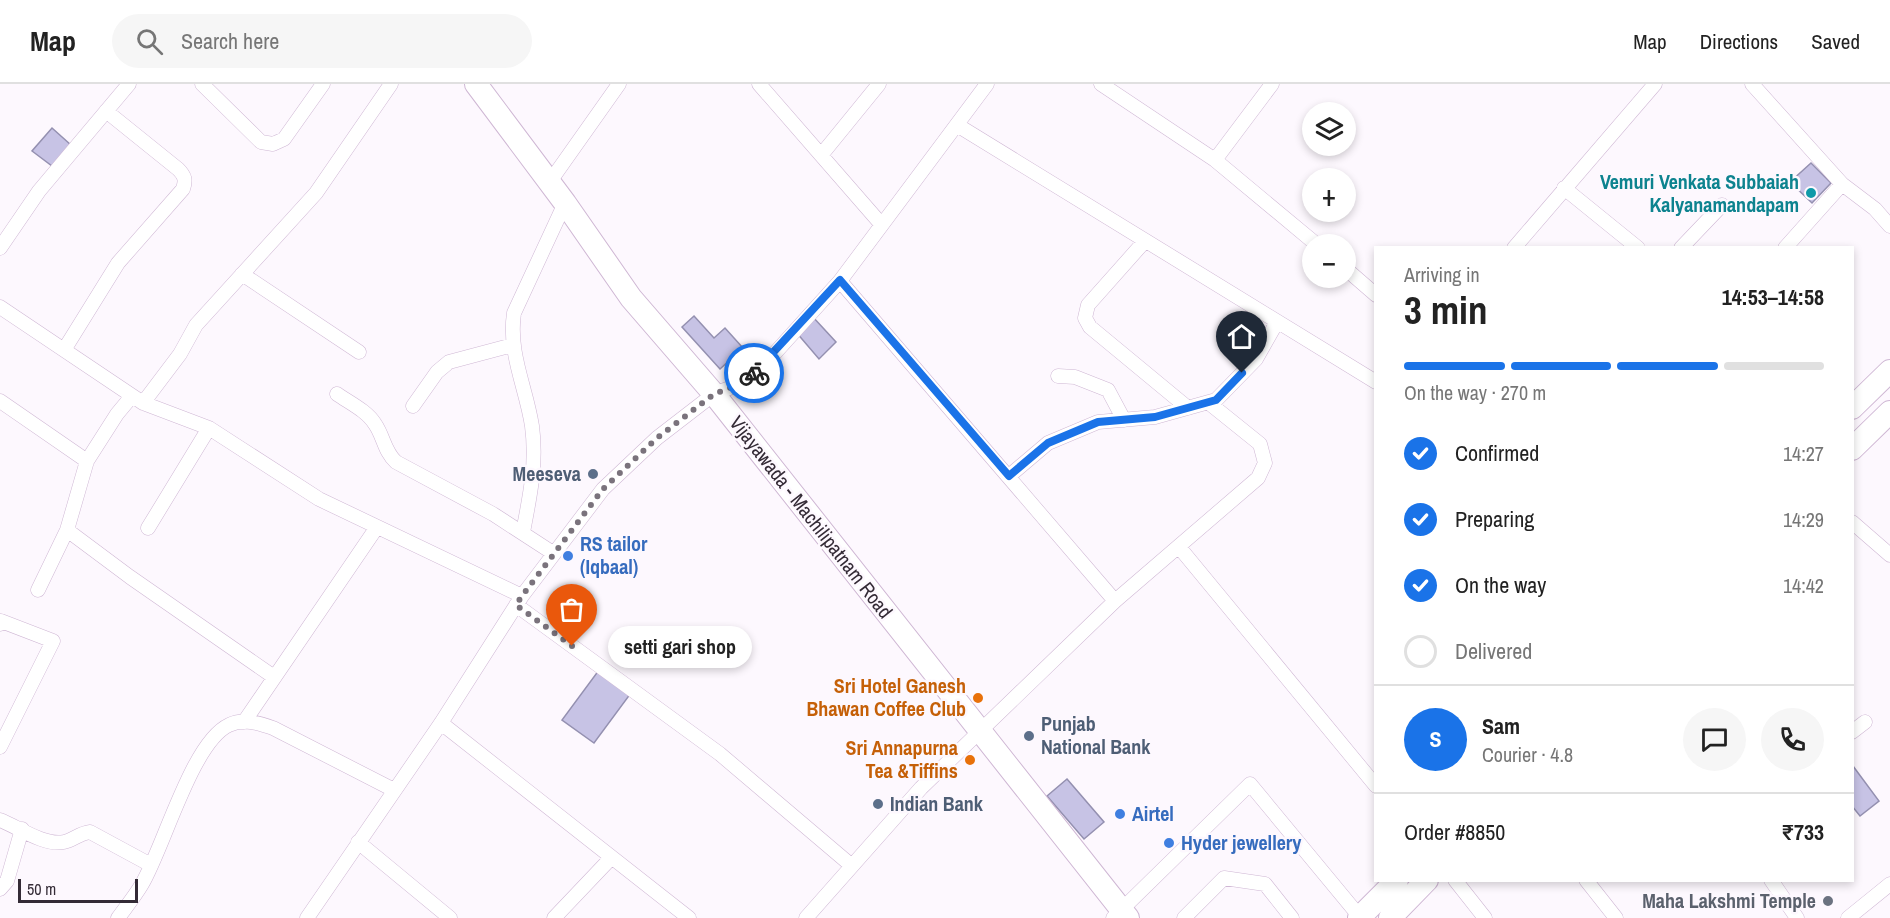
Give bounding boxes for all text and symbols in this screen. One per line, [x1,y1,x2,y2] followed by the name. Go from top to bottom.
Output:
[112,14,532,68] search box
[30,22,76,60] text: Map
[133,25,166,58] icon: search
[181,26,279,56] text: Search here
[1633,27,1667,56] text: Map
[1700,27,1778,56] text: Directions
[1811,27,1860,56] text: Saved
[1302,102,1356,288] map controls
[1302,102,1356,156] button: layers
[1302,168,1356,222] button: +
[1600,168,1799,218] place label: Vemuri Venkata Subbaiah Kalyanamandapam
[1804,186,1818,200] marker: Vemuri Venkata Subbaiah Kalyanamandapam
[1302,234,1356,288] button: −
[1404,261,1480,288] text: Arriving in
[1722,282,1824,312] text: 14:53–14:58
[1404,284,1488,336] text: 3 min
[1216,311,1267,373] pin
[1225,320,1258,353] icon: home
[724,343,784,403] courier
[738,357,771,390] icon: bike
[1404,379,1546,406] text: On the way · 270 m
[724,410,899,624] street label: Vijayawada - Machilipatnam Road
[1404,437,1437,470] icon: check
[1455,438,1539,468] text: Confirmed
[1783,440,1824,467] text: 14:27
[513,460,581,487] place label: Meeseva
[586,467,600,481] marker: Meeseva
[1404,503,1437,536] icon: check
[1455,504,1534,534] text: Preparing
[1783,506,1824,533] text: 14:29
[580,530,648,580] place label: RS tailor (Iqbaal)
[561,549,575,563] marker: RS tailor (Iqbaal)
[1404,569,1437,602] icon: check
[1455,570,1546,600] text: On the way
[1783,572,1824,599] text: 14:42
[546,584,597,646] pin
[555,593,588,626] icon: bag
[608,625,752,667] callout: setti gari shop
[624,633,736,660] text: setti gari shop
[1455,636,1532,666] text: Delivered
[807,672,966,722] place label: Sri Hotel Ganesh Bhawan Coffee Club
[971,691,985,705] marker: Sri Hotel Ganesh Bhawan Coffee Club
[1683,708,1746,771] button: chat
[1761,708,1824,771] button: phone
[1041,710,1151,760] place label: Punjab National Bank
[1482,711,1520,741] text: Sam
[1429,724,1442,754] text: S
[1022,729,1036,743] marker: Punjab National Bank
[846,734,958,784] place label: Sri Annapurna Tea &Tiffins
[1482,741,1573,768] text: Courier · 4.8
[963,753,977,767] marker: Sri Annapurna Tea &Tiffins
[890,790,984,817] place label: Indian Bank
[871,797,885,811] marker: Indian Bank
[1132,800,1174,827] place label: Airtel
[1113,807,1127,821] marker: Airtel
[1404,817,1505,847] text: Order #8850
[1781,817,1824,847] text: ₹733
[1181,829,1302,856] place label: Hyder jewellery
[1162,836,1176,850] marker: Hyder jewellery
[18,876,138,904] scale bar
[27,878,56,900] text: 50 m
[1642,887,1816,914] place label: Maha Lakshmi Temple
[1821,894,1835,908] marker: Maha Lakshmi Temple

